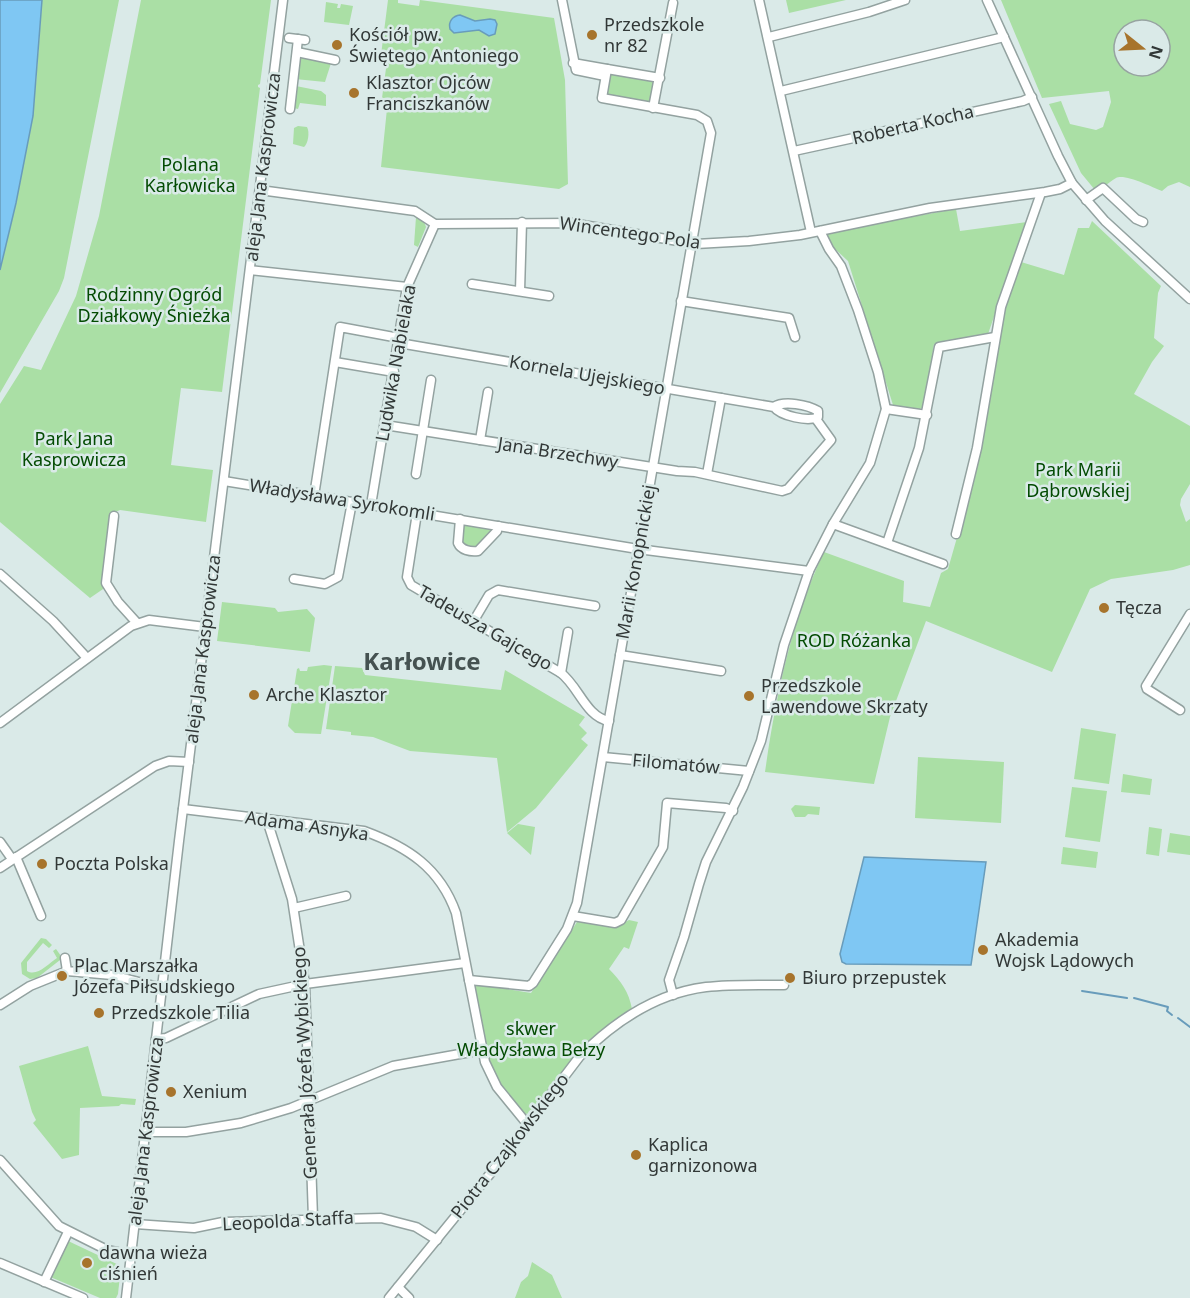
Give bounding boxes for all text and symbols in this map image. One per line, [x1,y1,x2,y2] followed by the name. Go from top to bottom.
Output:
[604,12,704,57] place label: Przedszkole nr 82
[1112,18,1172,78] north arrow
[349,22,519,67] place label: Kościół pw. Świętego Antoniego
[585,28,599,42] marker: Przedszkole nr 82
[330,38,344,52] marker: Kościół pw. Świętego Antoniego
[1144,43,1169,62] text: N
[366,70,491,115] place label: Klasztor Ojców Franciszkanów
[239,71,285,263] street label: aleja Jana Kasprowicza
[347,86,361,100] marker: Klasztor Ojców Franciszkanów
[850,98,976,150] street label: Roberta Kocha
[145,152,236,197] park label: Polana Karłowicka
[558,210,702,254] street label: Wincentego Pola
[78,282,230,327] park label: Rodzinny Ogród Działkowy Śnieżka
[369,282,421,443] street label: Ludwika Nabielaka
[507,348,667,400] street label: Kornela Ujejskiego
[22,426,126,471] park label: Park Jana Kasprowicza
[494,430,621,474] street label: Jana Brzechwy
[1026,457,1130,502] park label: Park Marii Dąbrowskiej
[248,472,437,526] street label: Władysława Syrokomli
[610,483,660,641] street label: Marii Konopnickiej
[179,553,225,745] street label: aleja Jana Kasprowicza
[414,579,557,675] street label: Tadeusza Gajcego
[1116,595,1162,619] place label: Tęcza
[1097,601,1111,615] marker: Tęcza
[797,628,911,652] park label: ROD Różanka
[363,644,481,677] district label: Karłowice
[761,673,929,718] place label: Przedszkole Lawendowe Skrzaty
[266,682,388,706] place label: Arche Klasztor
[247,688,261,702] marker: Arche Klasztor
[742,689,756,703] marker: Przedszkole Lawendowe Skrzaty
[631,747,721,779] street label: Filomatów
[244,804,370,846] street label: Adama Asnyka
[54,851,169,875] place label: Poczta Polska
[35,857,49,871] marker: Poczta Polska
[995,927,1134,972] place label: Akademia Wojsk Lądowych
[976,943,990,957] marker: Akademia Wojsk Lądowych
[286,946,322,1180] street label: Generała Józefa Wybickiego
[72,953,235,998] place label: Plac Marszałka Józefa Piłsudskiego
[802,965,947,989] place label: Biuro przepustek
[55,969,69,983] marker: Plac Marszałka Józefa Piłsudskiego
[783,971,797,985] marker: Biuro przepustek
[111,1000,250,1024] place label: Przedszkole Tilia
[92,1006,106,1020] marker: Przedszkole Tilia
[457,1016,606,1061] park label: skwer Władysława Bełzy
[122,1035,168,1227] street label: aleja Jana Kasprowicza
[445,1068,574,1223] street label: Piotra Czajkowskiego
[183,1079,247,1103] place label: Xenium
[164,1085,178,1099] marker: Xenium
[648,1132,758,1177] place label: Kaplica garnizonowa
[629,1148,643,1162] marker: Kaplica garnizonowa
[221,1205,354,1235] street label: Leopolda Staffa
[99,1240,208,1285] place label: dawna wieża ciśnień
[80,1256,94,1270] marker: dawna wieża ciśnień

